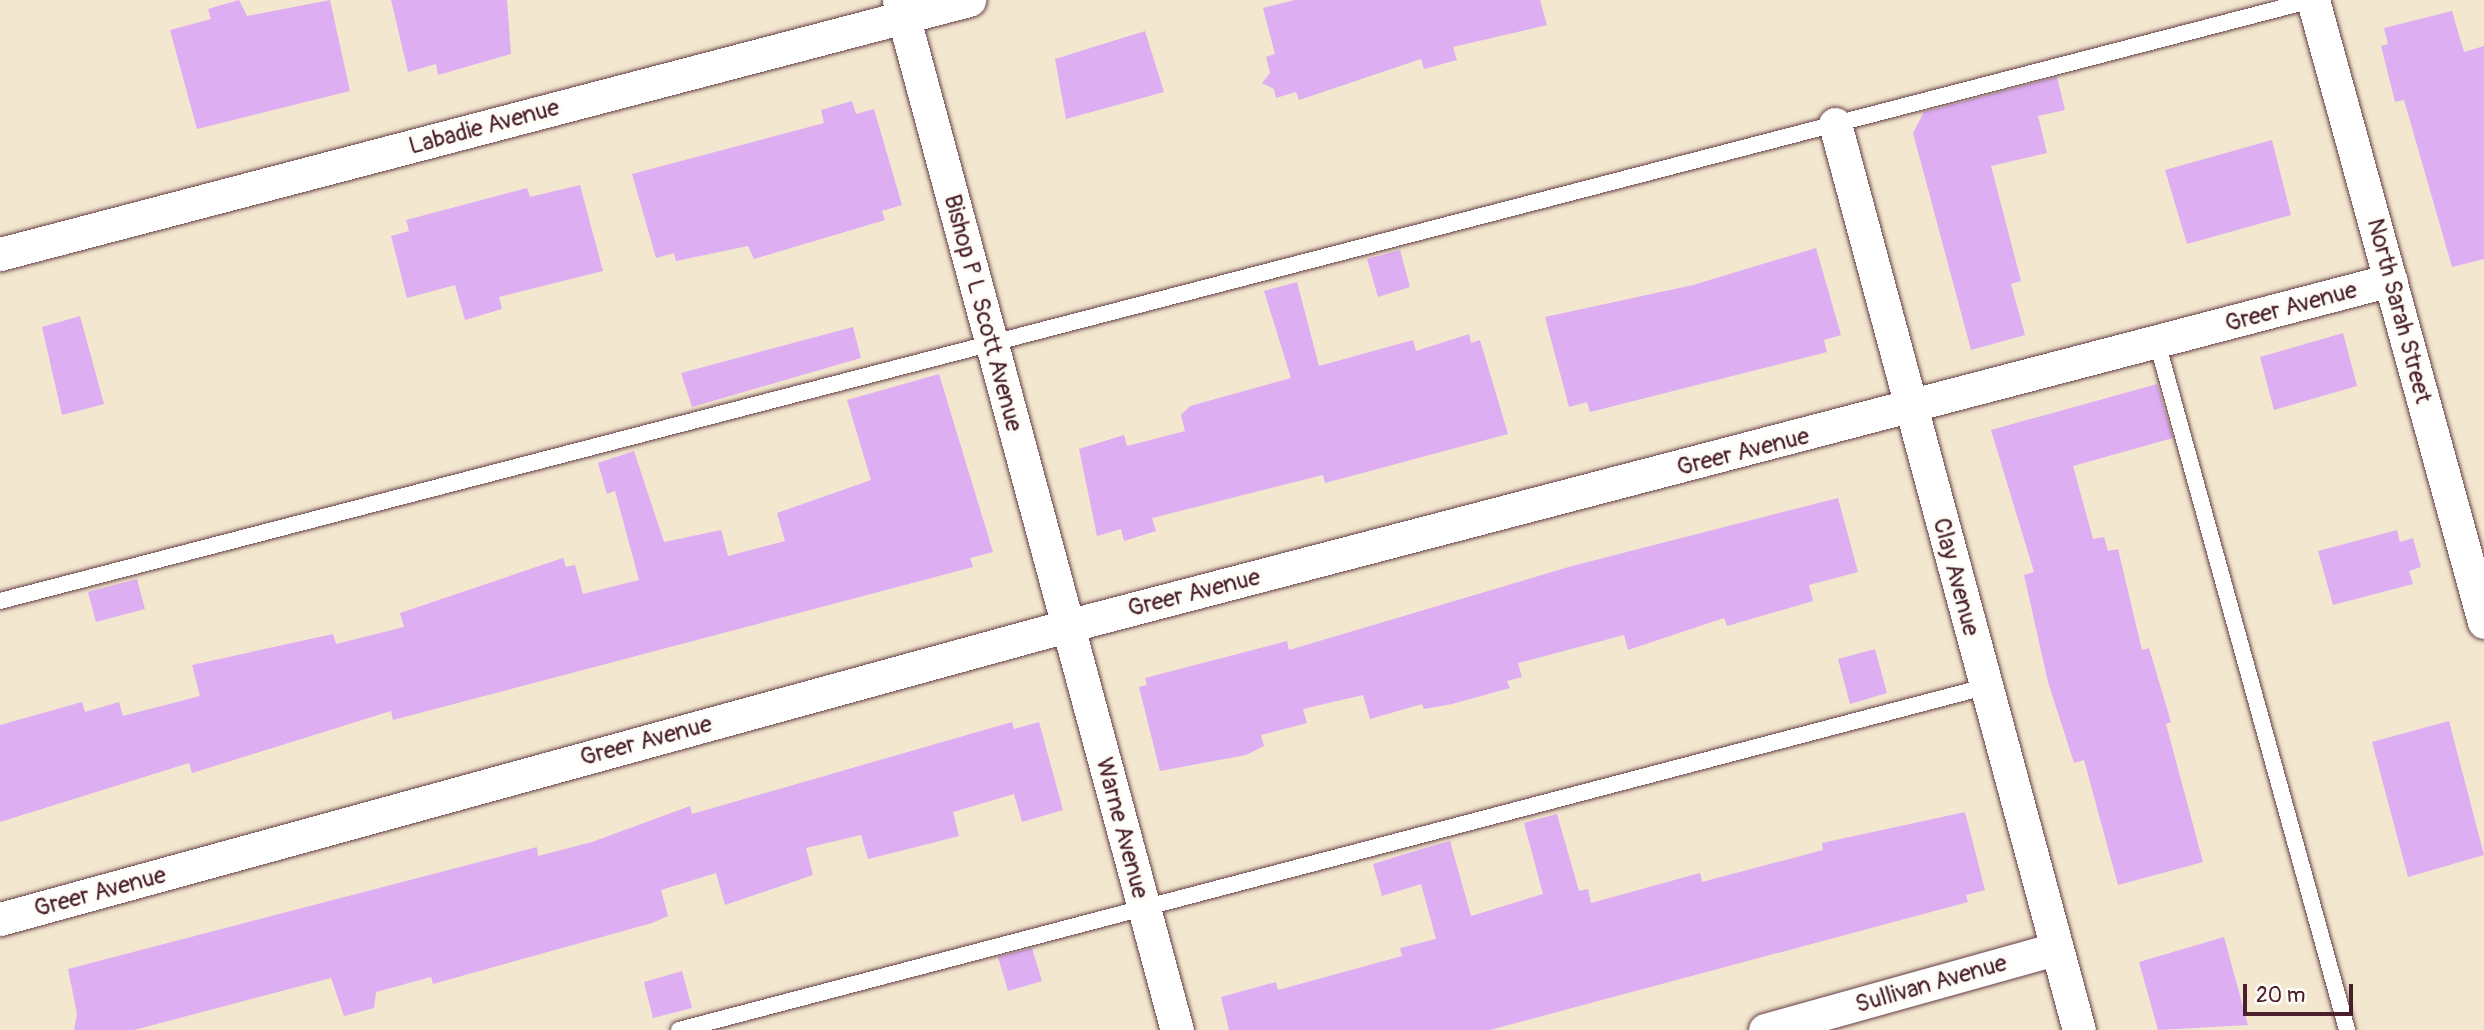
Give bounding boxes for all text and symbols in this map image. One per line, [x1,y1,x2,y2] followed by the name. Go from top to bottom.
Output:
[406,93,562,161] street label: Labadie Avenue
[938,191,1028,435] street label: Bishop P L Scott Avenue
[2360,215,2438,407] street label: North Sarah Street
[2222,276,2360,338] street label: Greer Avenue
[1674,422,1812,482] street label: Greer Avenue
[1926,515,1986,639] street label: Clay Avenue
[1125,563,1263,623] street label: Greer Avenue
[577,710,715,772] street label: Greer Avenue
[1089,754,1155,902] street label: Warne Avenue
[31,861,169,923] street label: Greer Avenue
[1852,949,2010,1019] street label: Sullivan Avenue
[2246,970,2356,1014] scale bar
[2256,982,2305,1009] text: 20 m

